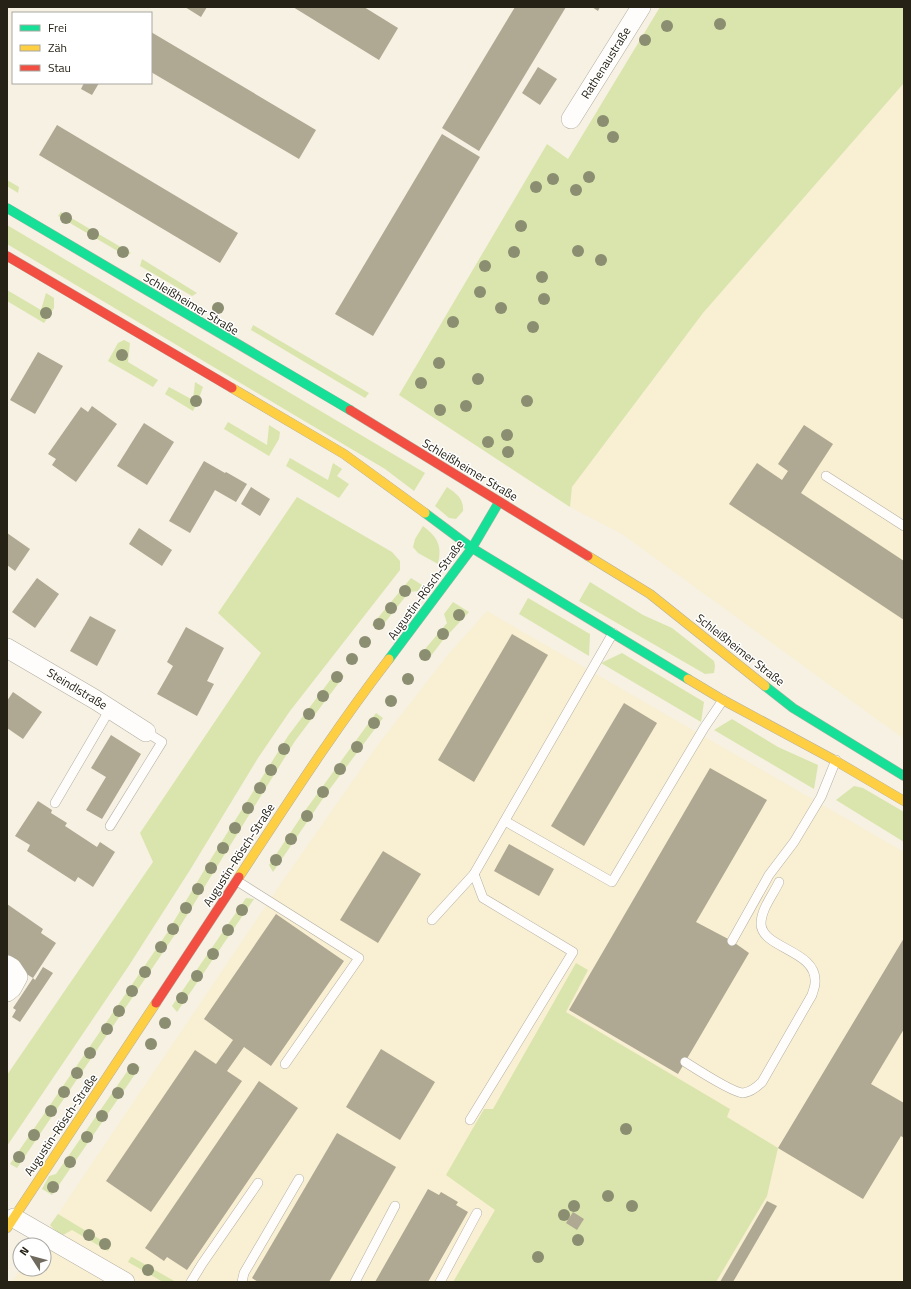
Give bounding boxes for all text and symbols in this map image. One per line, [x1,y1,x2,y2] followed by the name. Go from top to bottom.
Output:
[12,12,152,84] legend
[48,18,67,37] text: Frei
[576,23,635,102] street label: Rathenaustraße
[48,38,67,57] text: Zäh
[48,58,71,77] text: Stau
[140,268,243,340] street label: Schleißheimer Straße
[419,434,522,506] street label: Schleißheimer Straße
[383,536,468,644] street label: Augustin-Rösch-Straße
[692,609,789,690] street label: Schleißheimer Straße
[43,663,111,714] street label: Steindlstraße
[198,799,279,910] street label: Augustin-Rösch-Straße
[19,1070,102,1180] street label: Augustin-Rösch-Straße
[12,1237,52,1277] north arrow
[15,1243,33,1259] text: N

